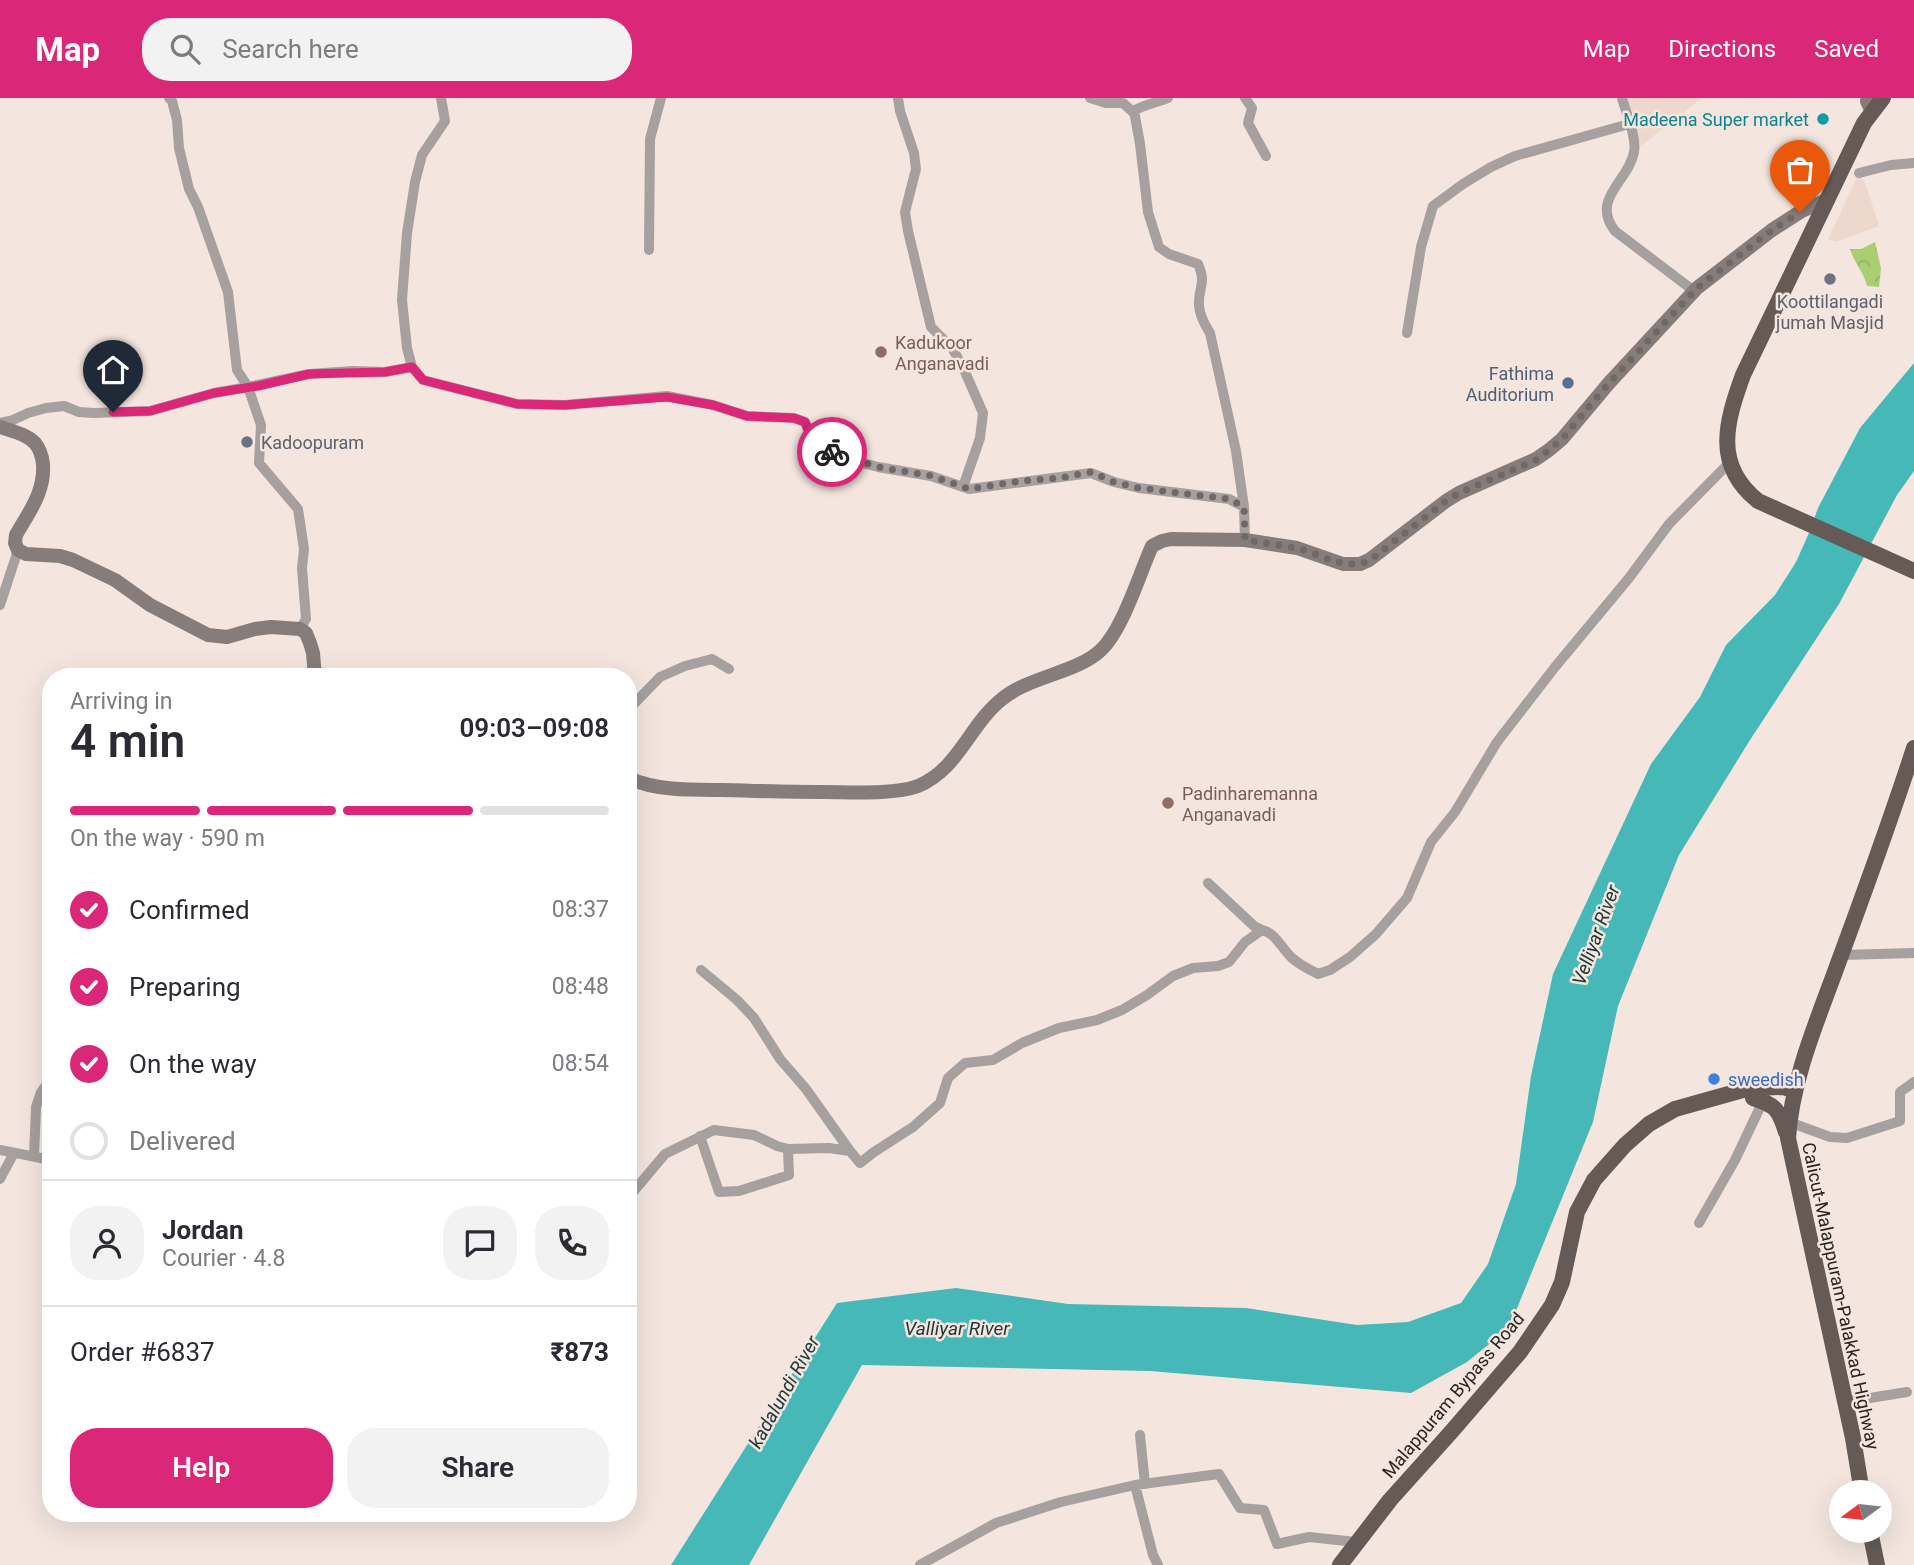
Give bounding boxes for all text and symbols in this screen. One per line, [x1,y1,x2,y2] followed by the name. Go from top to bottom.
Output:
[142,18,632,81] search box
[35,30,100,69] text: Map
[166,30,204,68] icon: search
[222,34,359,64] text: Search here
[1583,35,1630,63] text: Map
[1668,35,1776,63] text: Directions
[1814,35,1879,63] text: Saved
[1623,109,1809,130] place label: Madeena Super market
[1815,111,1831,127] marker: Madeena Super market
[1770,140,1830,212] pin
[1781,151,1819,189] icon: bag
[1822,271,1838,287] marker: Koottilangadi jumah Masjid
[1775,291,1884,333] place label: Koottilangadi jumah Masjid
[895,332,989,374] place label: Kadukoor Anganavadi
[83,340,143,412] pin
[873,344,889,360] marker: Kadukoor Anganavadi
[94,351,132,389] icon: home
[1466,363,1554,405] place label: Fathima Auditorium
[1560,375,1576,391] marker: Fathima Auditorium
[797,417,867,487] courier
[261,432,364,453] place label: Kadoopuram
[813,433,851,471] icon: bike
[239,434,255,450] marker: Kadoopuram
[70,688,173,715] text: Arriving in
[459,713,609,743] text: 09:03–09:08
[70,714,185,768] text: 4 min
[1182,783,1318,825] place label: Padinharemanna Anganavadi
[1160,795,1176,811] marker: Padinharemanna Anganavadi
[70,825,265,852] text: On the way · 590 m
[1567,881,1625,988] water label: Velliyar River
[70,891,108,929] icon: check
[129,895,250,925] text: Confirmed
[552,896,609,923] text: 08:37
[70,968,108,1006] icon: check
[129,972,241,1002] text: Preparing
[552,973,609,1000] text: 08:48
[70,1045,108,1083] icon: check
[129,1049,257,1079] text: On the way
[552,1050,609,1077] text: 08:54
[1728,1069,1804,1090] place label: sweedish
[1706,1071,1722,1087] marker: sweedish
[129,1126,236,1156] text: Delivered
[1798,1141,1884,1452] street label: Calicut-Malappuram-Palakkad Highway
[70,1206,144,1280] button: person
[443,1206,517,1280] button: chat
[535,1206,609,1280] button: phone
[162,1215,244,1245] text: Jordan
[162,1245,285,1272] text: Courier · 4.8
[1378,1308,1528,1482] street label: Malappuram Bypass Road
[905,1317,1010,1340] water label: Valliyar River
[744,1331,825,1452] water label: kadalundi River
[70,1337,215,1367] text: Order #6837
[551,1337,609,1367] text: ₹873
[70,1428,333,1508] button: Help
[347,1428,609,1508] button: Share
[1829,1480,1892,1544] north arrow
[1829,1480,1892,1543] map controls

